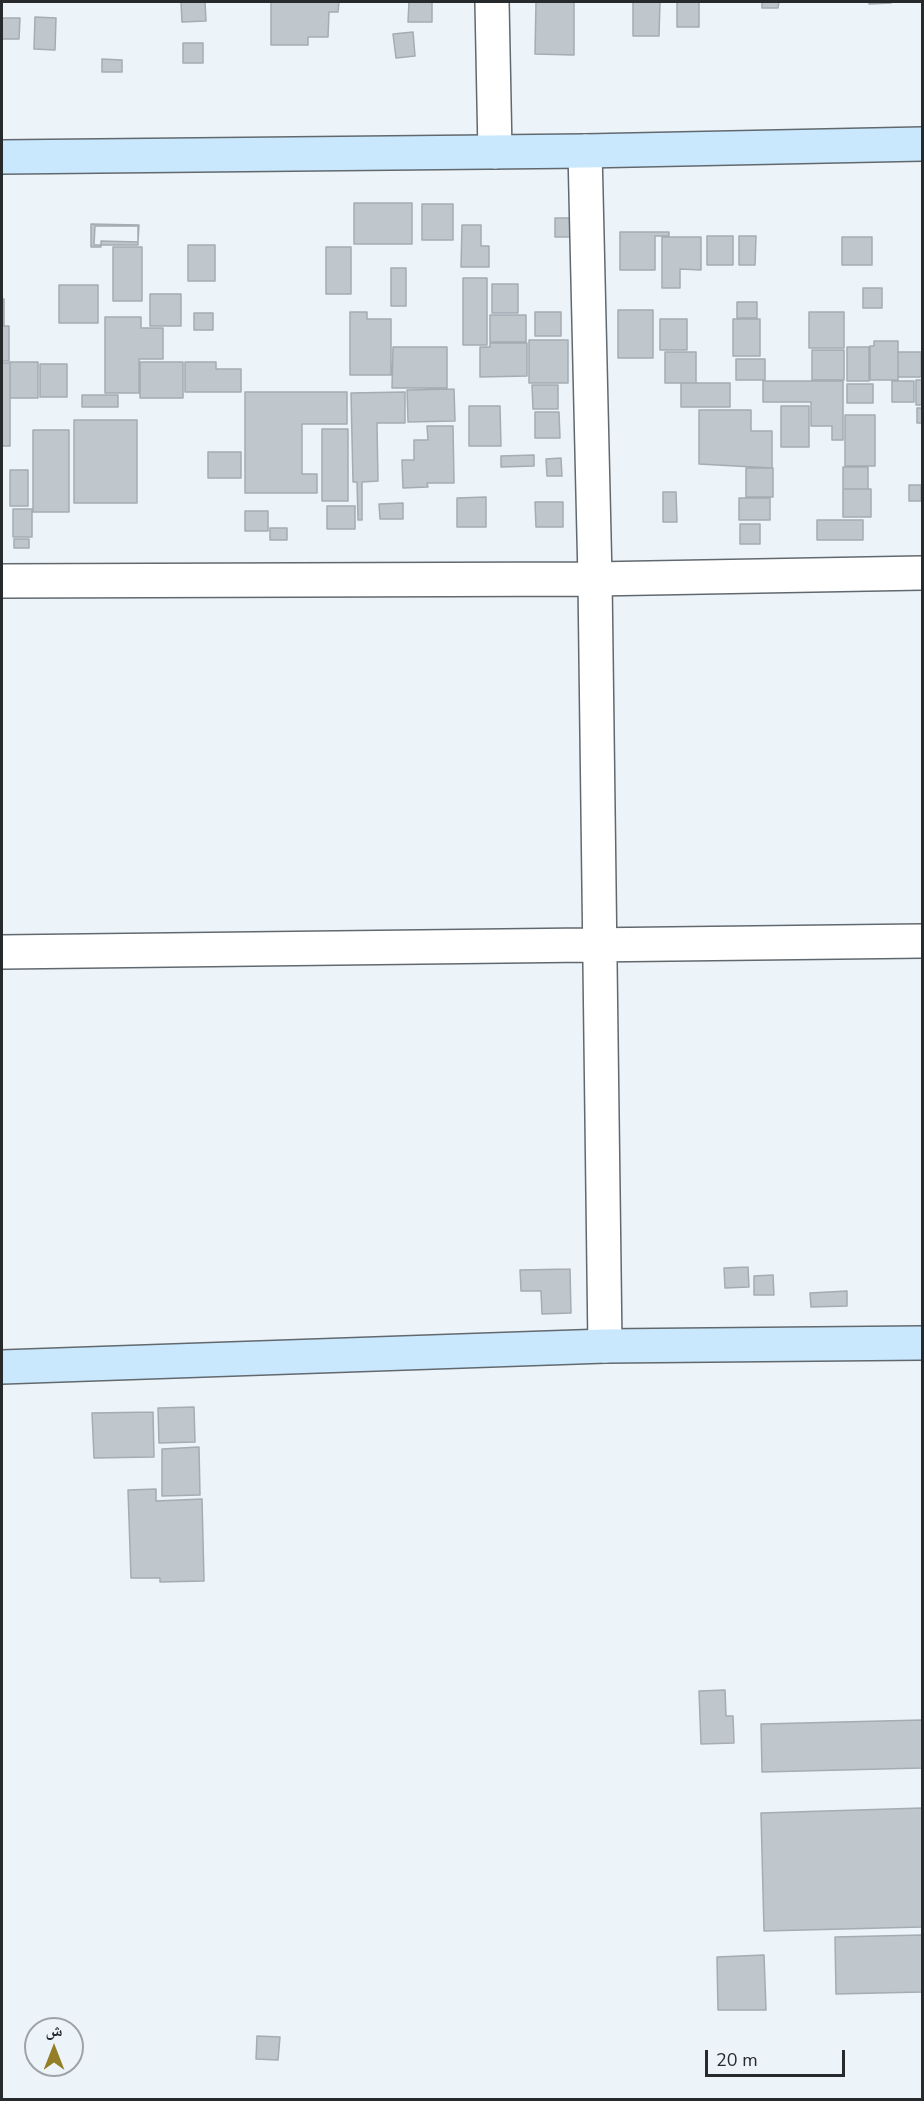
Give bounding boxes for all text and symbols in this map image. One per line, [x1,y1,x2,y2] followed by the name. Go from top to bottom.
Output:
[24,2017,84,2077] north arrow
[46,2020,62,2042] text: ش
[708,2038,848,2076] scale bar
[716,2048,758,2072] text: 20 m

